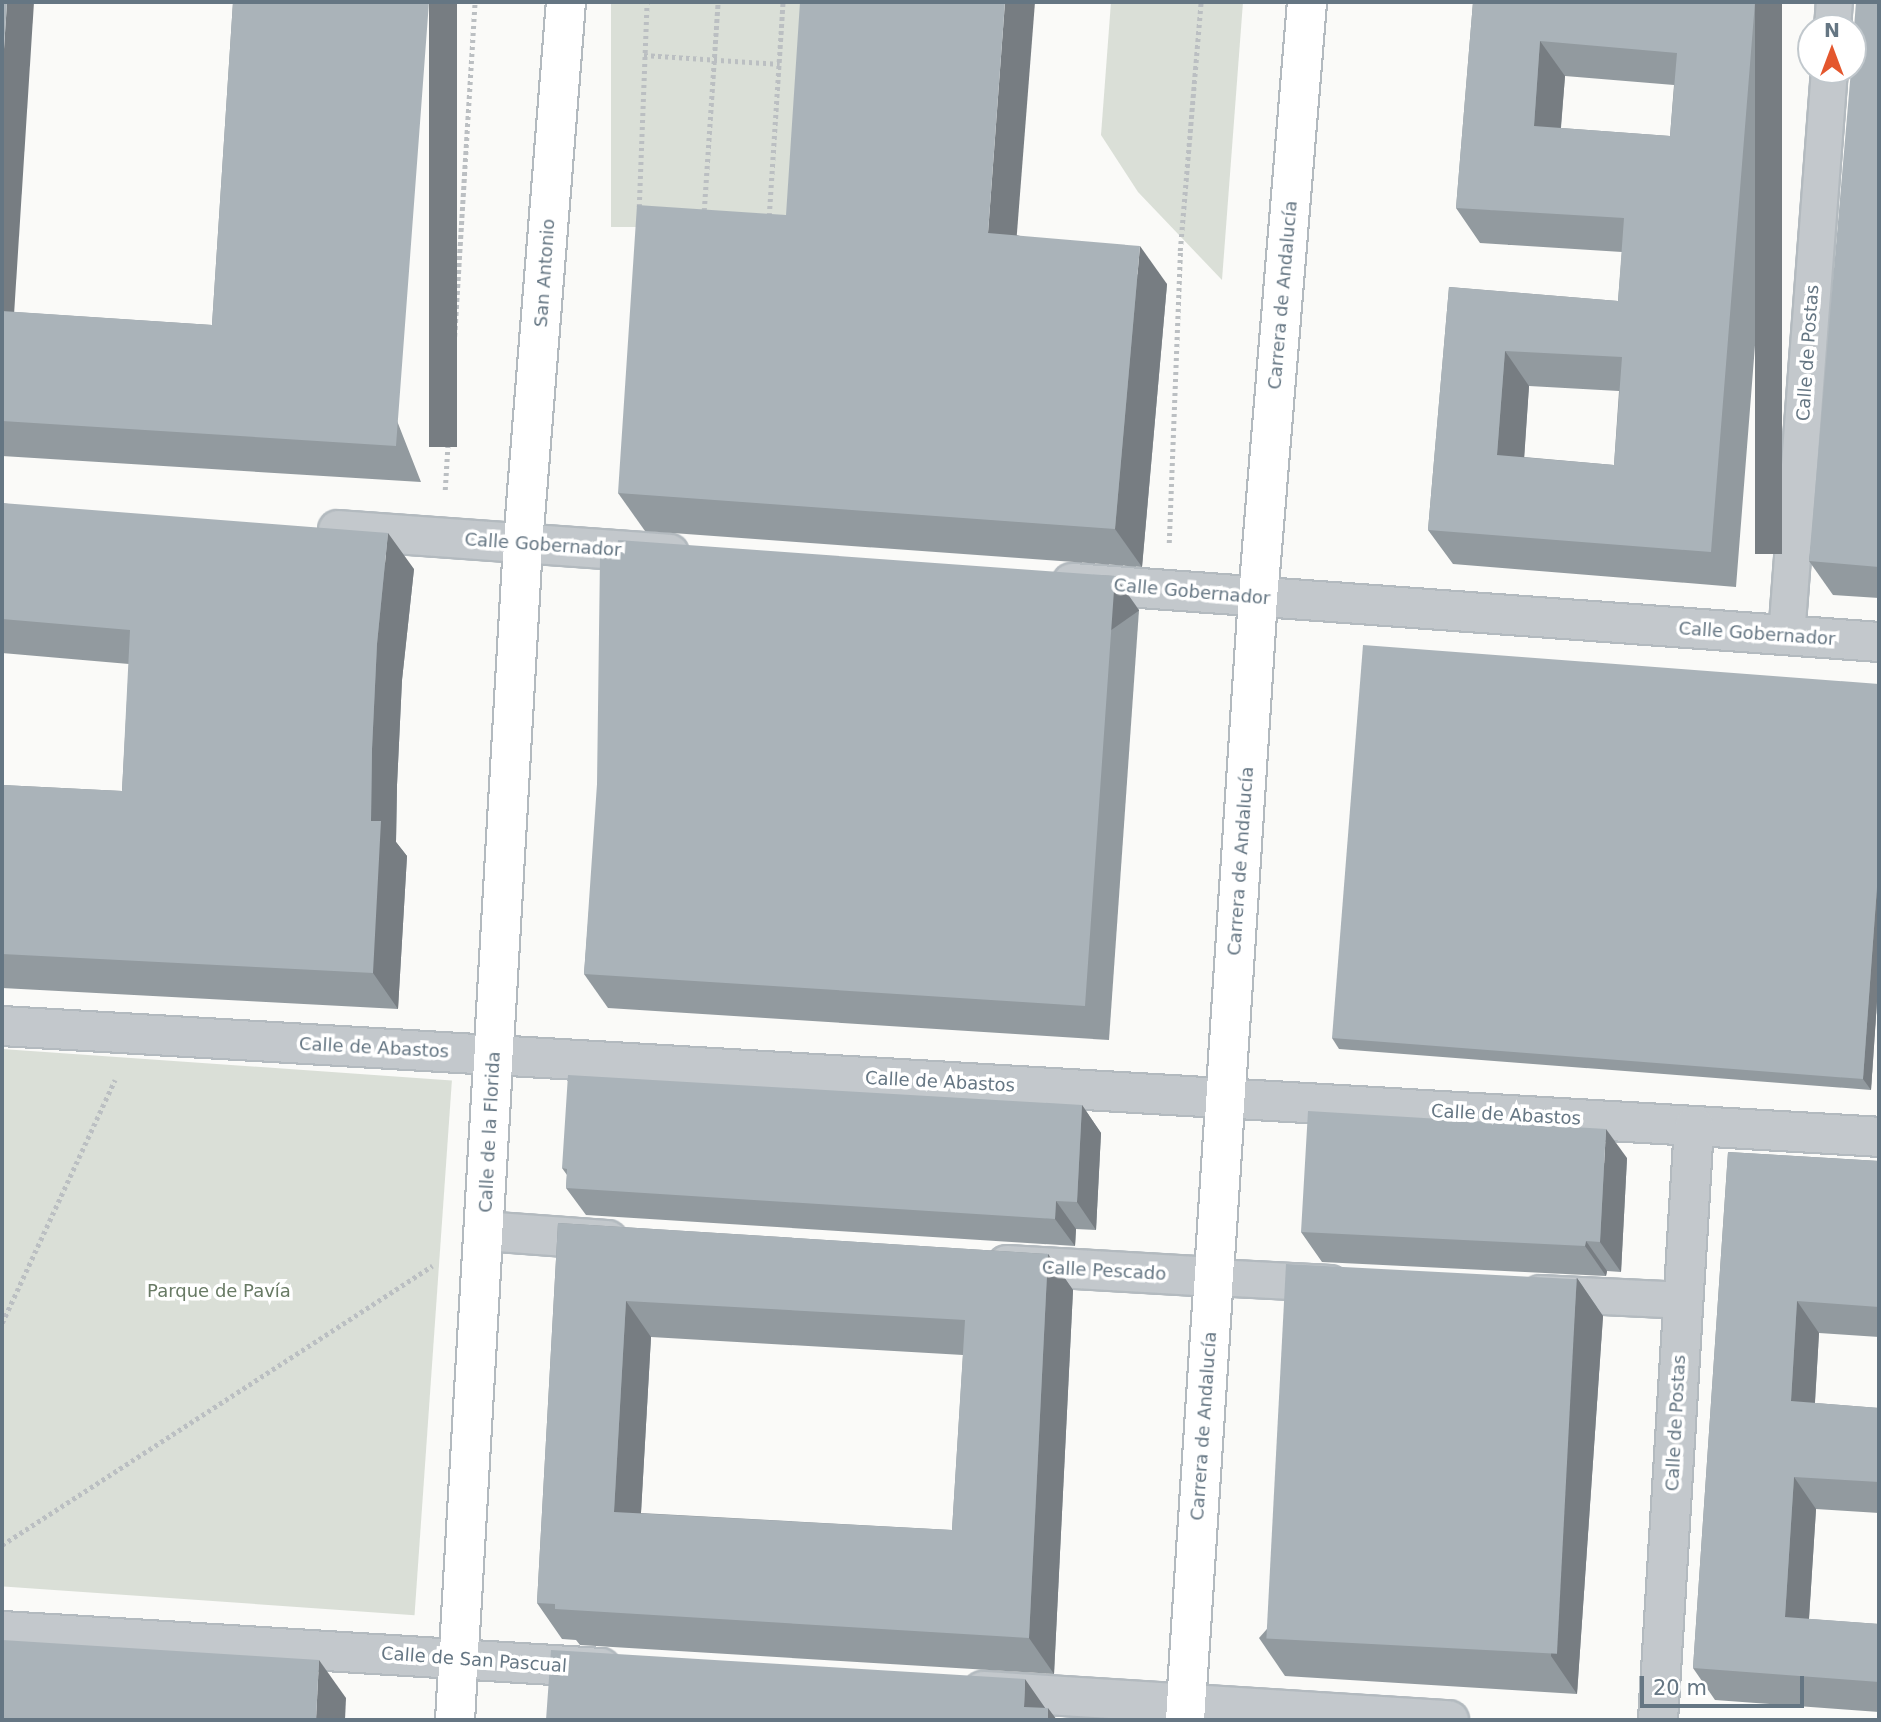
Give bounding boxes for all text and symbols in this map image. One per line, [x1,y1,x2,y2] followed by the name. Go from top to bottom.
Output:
[1797,14,1867,84] north arrow
[1824,19,1840,41] text: N
[1264,200,1302,390] street label: Carrera de Andalucía
[530,218,560,328] street label: San Antonio
[1792,284,1824,422] street label: Calle de Postas
[464,529,622,561] street label: Calle Gobernador
[1113,574,1271,610] street label: Calle Gobernador
[1678,618,1836,650] street label: Calle Gobernador
[1224,766,1258,956] street label: Carrera de Andalucía
[298,1033,450,1063] street label: Calle de Abastos
[475,1051,505,1213] street label: Calle de la Florida
[864,1067,1016,1097] street label: Calle de Abastos
[1430,1100,1582,1130] street label: Calle de Abastos
[1041,1257,1167,1285] street label: Calle Pescado
[147,1280,291,1302] park label: Parque de Pavía
[1187,1331,1221,1521] street label: Carrera de Andalucía
[1662,1354,1690,1492] street label: Calle de Postas
[380,1643,568,1677] street label: Calle de San Pascual
[1643,1662,1808,1706] scale bar
[1653,1676,1707,1700] text: 20 m

